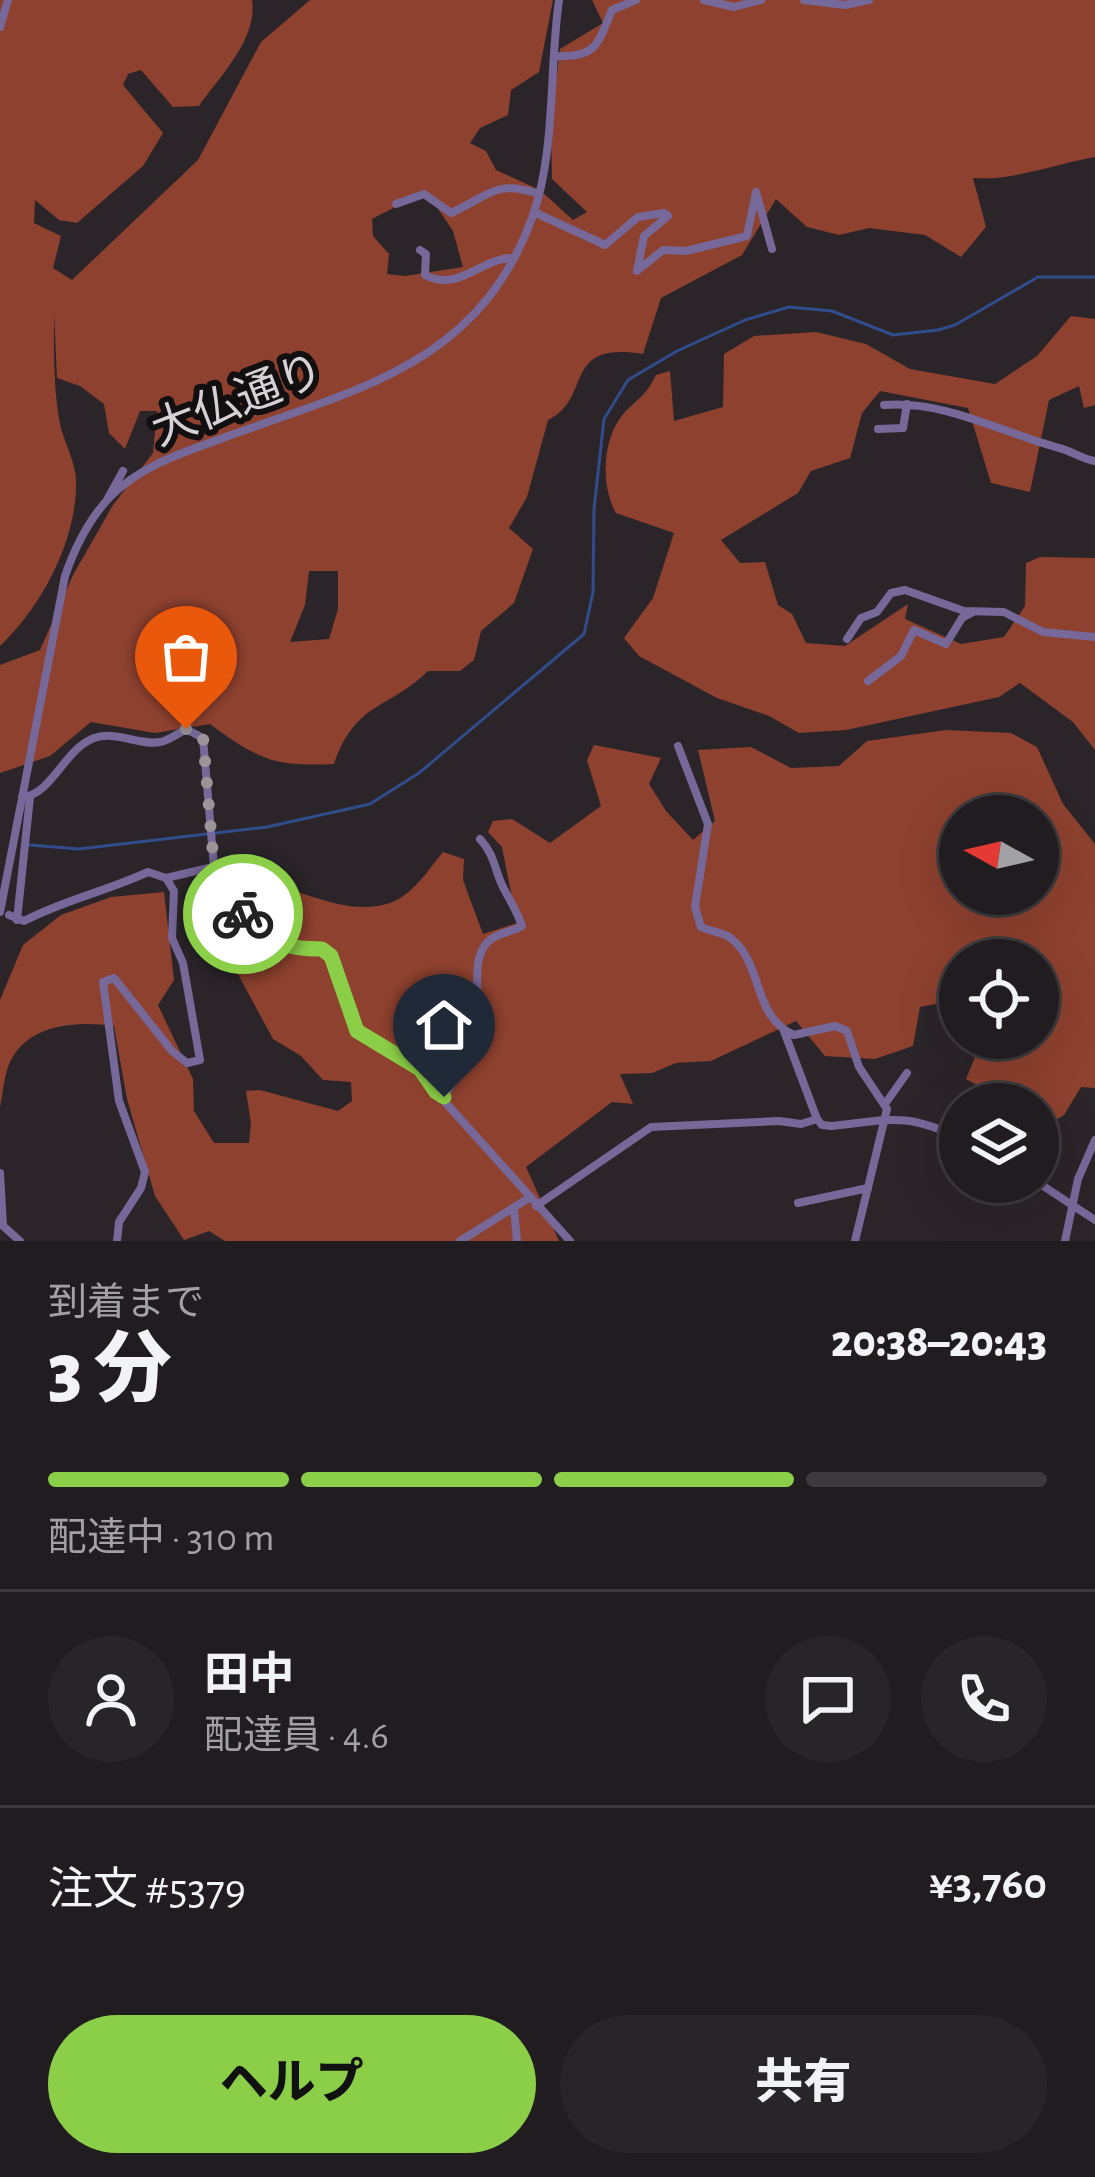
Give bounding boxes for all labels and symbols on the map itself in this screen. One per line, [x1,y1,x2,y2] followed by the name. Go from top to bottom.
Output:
[145,346,330,454] street label: 大仏通り
[135,606,237,729] pin
[939,795,1059,915] north arrow
[183,854,303,974] courier
[393,974,495,1097] pin

